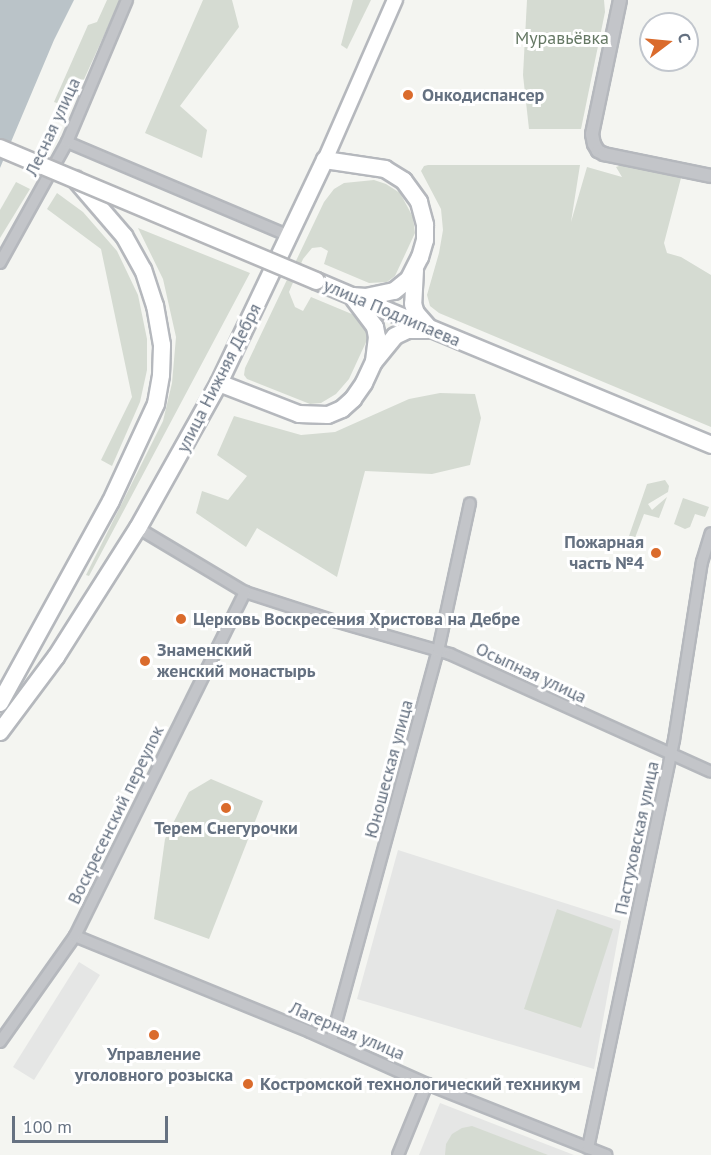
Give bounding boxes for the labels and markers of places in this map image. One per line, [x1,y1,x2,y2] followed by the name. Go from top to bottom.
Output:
[422,84,544,106] place label: Онкодиспансер
[399,86,417,104] marker: Онкодиспансер
[564,532,644,574] place label: Пожарная часть №4
[649,546,663,560] marker: Пожарная часть №4
[193,608,521,630] place label: Церковь Воскресения Христова на Дебре
[174,612,188,626] marker: Церковь Воскресения Христова на Дебре
[157,640,315,682] place label: Знаменский женский монастырь
[138,654,152,668] marker: Знаменский женский монастырь
[219,801,233,815] marker: Терем Cнегурочки
[154,817,298,839] place label: Терем Cнегурочки
[147,1028,161,1042] marker: Управление уголовного розыска
[75,1044,233,1086] place label: Управление уголовного розыска
[260,1073,581,1095] place label: Костромской технологический техникум
[241,1077,255,1091] marker: Костромской технологический техникум

